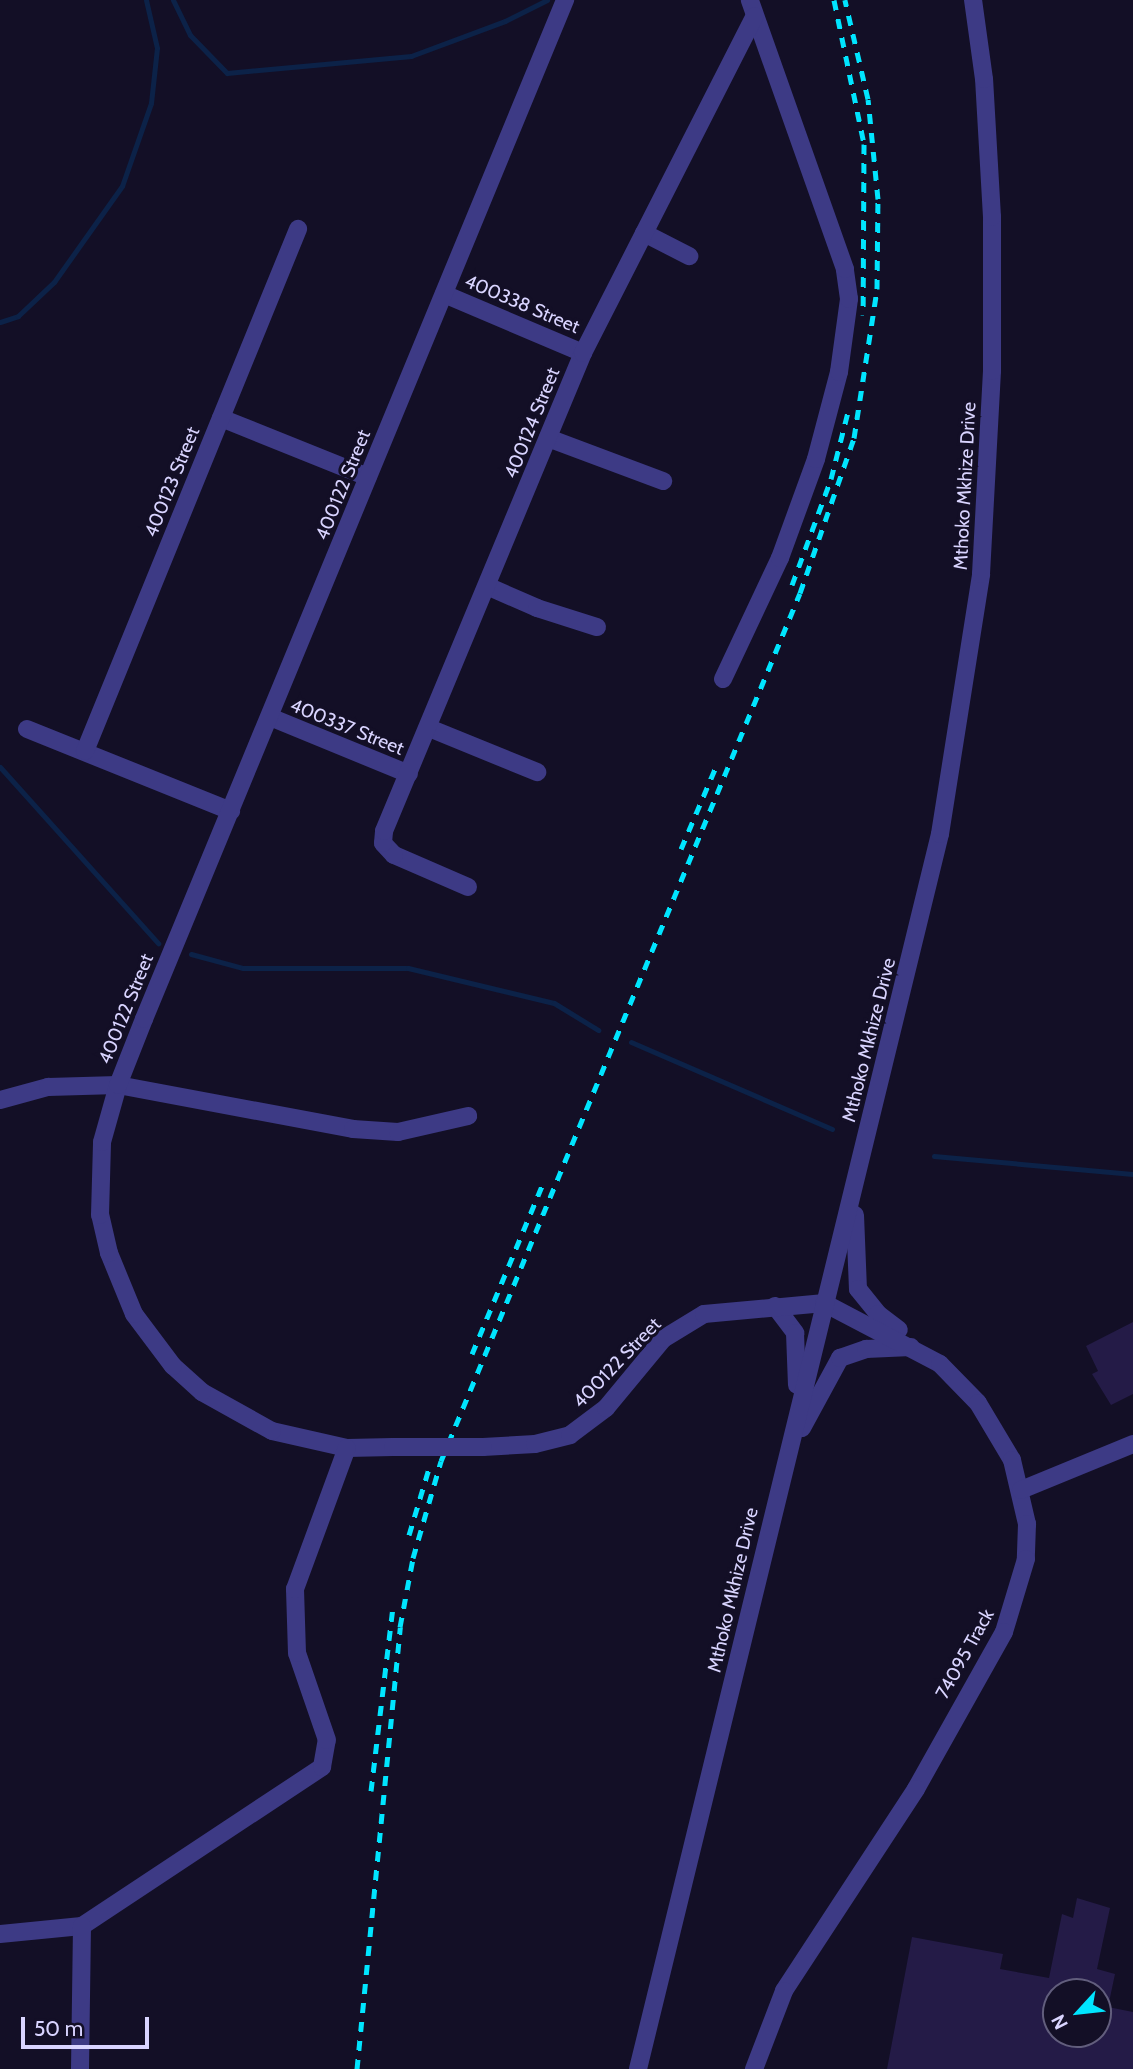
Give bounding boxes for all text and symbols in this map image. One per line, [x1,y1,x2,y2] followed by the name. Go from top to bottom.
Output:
[461,270,583,338] street label: 400338 Street
[499,364,565,482] street label: 400124 Street
[949,401,981,571] street label: Mthoko Mkhize Drive
[140,423,204,541] street label: 400123 Street
[311,427,375,543] street label: 400122 Street
[287,694,407,760] street label: 400337 Street
[94,951,158,1067] street label: 400122 Street
[838,956,900,1124] street label: Mthoko Mkhize Drive
[568,1313,666,1413] street label: 400122 Street
[703,1505,763,1675] street label: Mthoko Mkhize Drive
[931,1605,999,1703] street label: 74095 Track
[1042,1978,1112,2048] north arrow
[24,2002,152,2046] scale bar
[1046,2011,1073,2033] text: N
[34,2016,83,2041] text: 50 m

